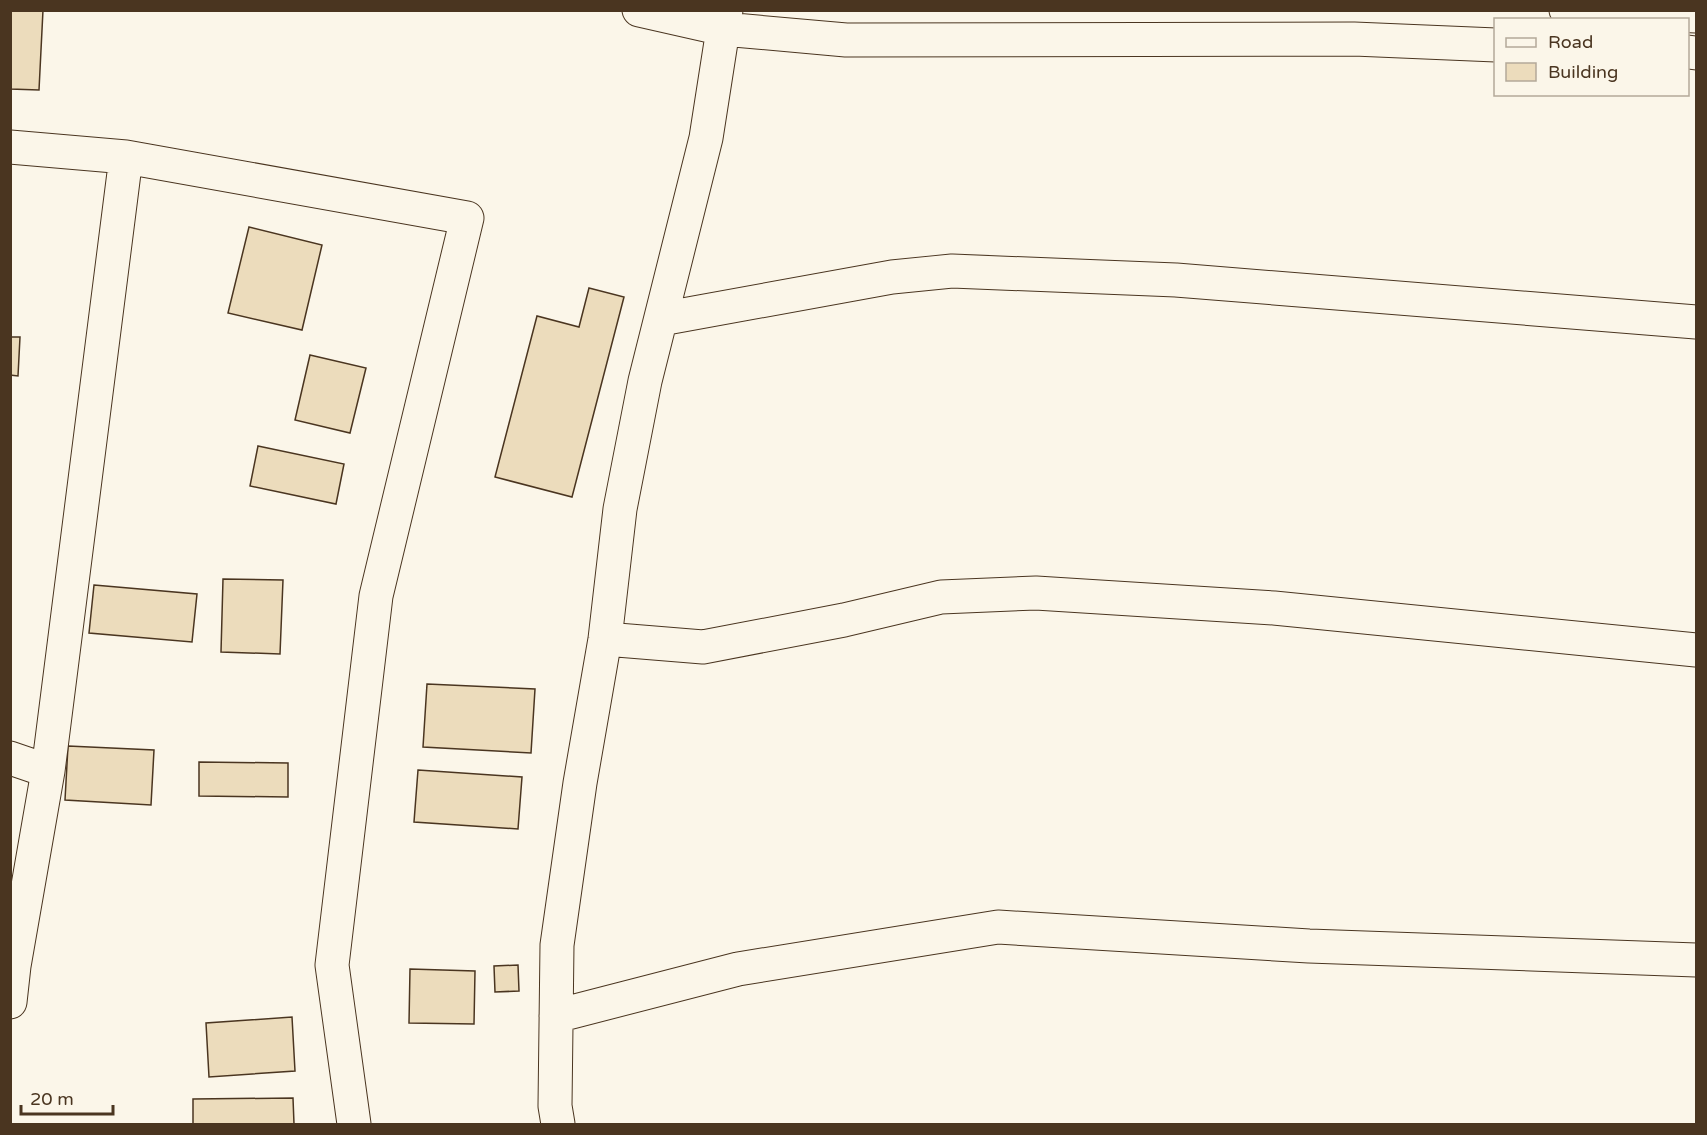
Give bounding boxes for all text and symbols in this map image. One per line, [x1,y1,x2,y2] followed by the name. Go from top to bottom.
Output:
[1494,18,1689,96] legend
[1548,31,1593,53] text: Road
[1548,61,1618,83] text: Building
[21,1078,112,1116] scale bar
[30,1088,74,1110] text: 20 m

